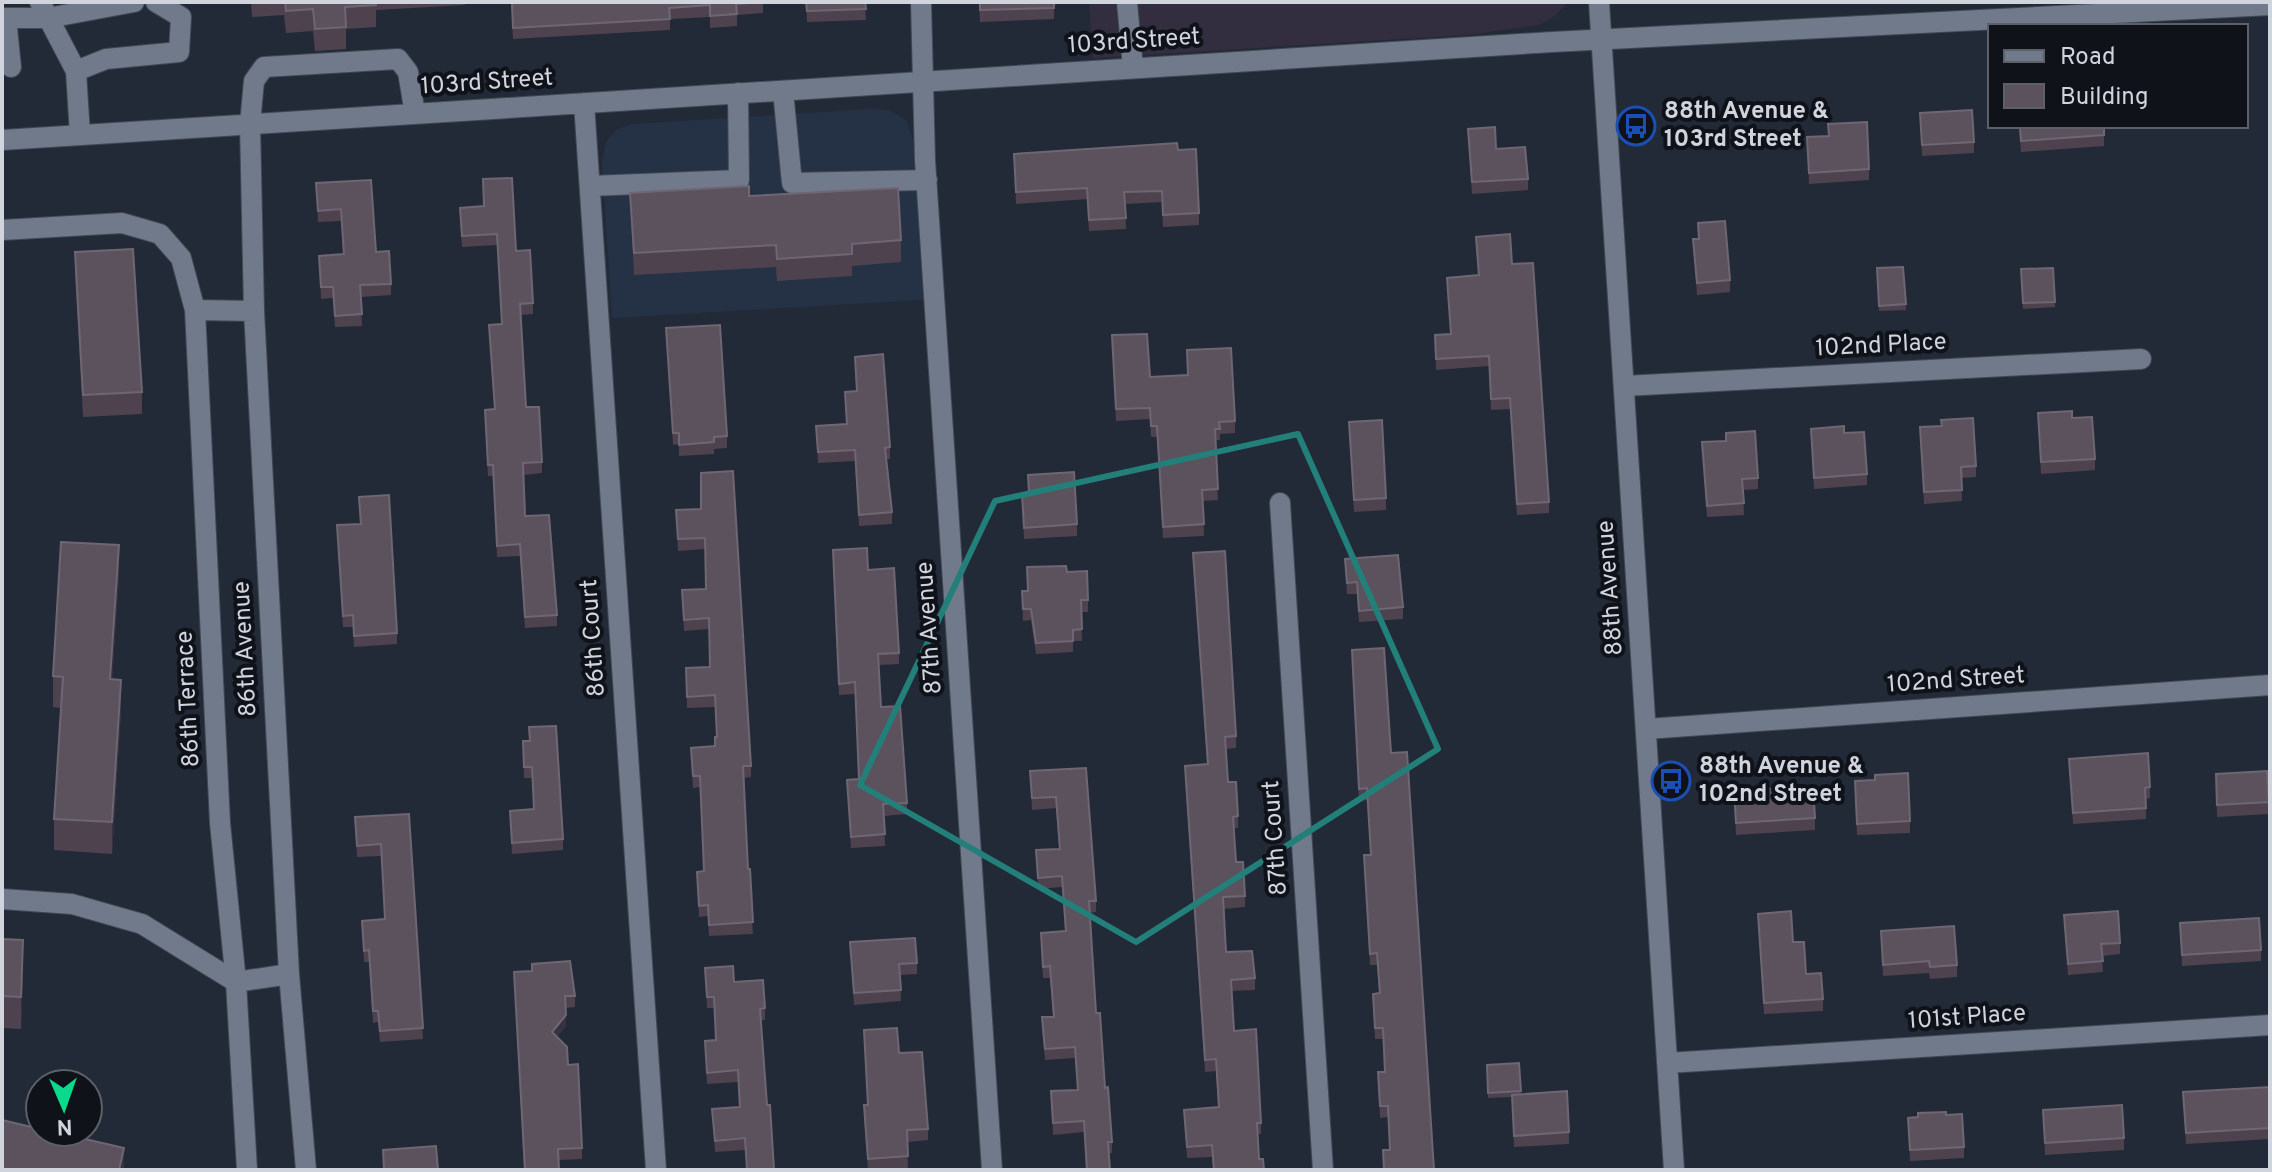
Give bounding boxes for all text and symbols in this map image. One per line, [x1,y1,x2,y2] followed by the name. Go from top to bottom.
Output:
[1067,22,1201,62] street label: 103rd Street
[1988,24,2248,128] legend
[2060,43,2116,73] text: Road
[420,63,554,103] street label: 103rd Street
[2060,83,2149,113] text: Building
[1664,97,1829,155] place label: 88th Avenue & 103rd Street
[1615,105,1657,147] bus stop icon: 88th Avenue & 103rd Street
[1815,328,1947,364] street label: 102nd Place
[1591,519,1631,657] street label: 88th Avenue
[910,560,950,696] street label: 87th Avenue
[575,578,613,698] street label: 86th Court
[227,580,265,718] street label: 86th Avenue
[170,630,208,768] street label: 86th Terrace
[1886,661,2026,701] street label: 102nd Street
[1699,752,1864,810] place label: 88th Avenue & 102nd Street
[1650,760,1692,802] bus stop icon: 88th Avenue & 102nd Street
[1257,779,1295,897] street label: 87th Court
[1907,999,2027,1037] street label: 101st Place
[24,1068,104,1148] north arrow
[56,1112,73,1139] text: N

